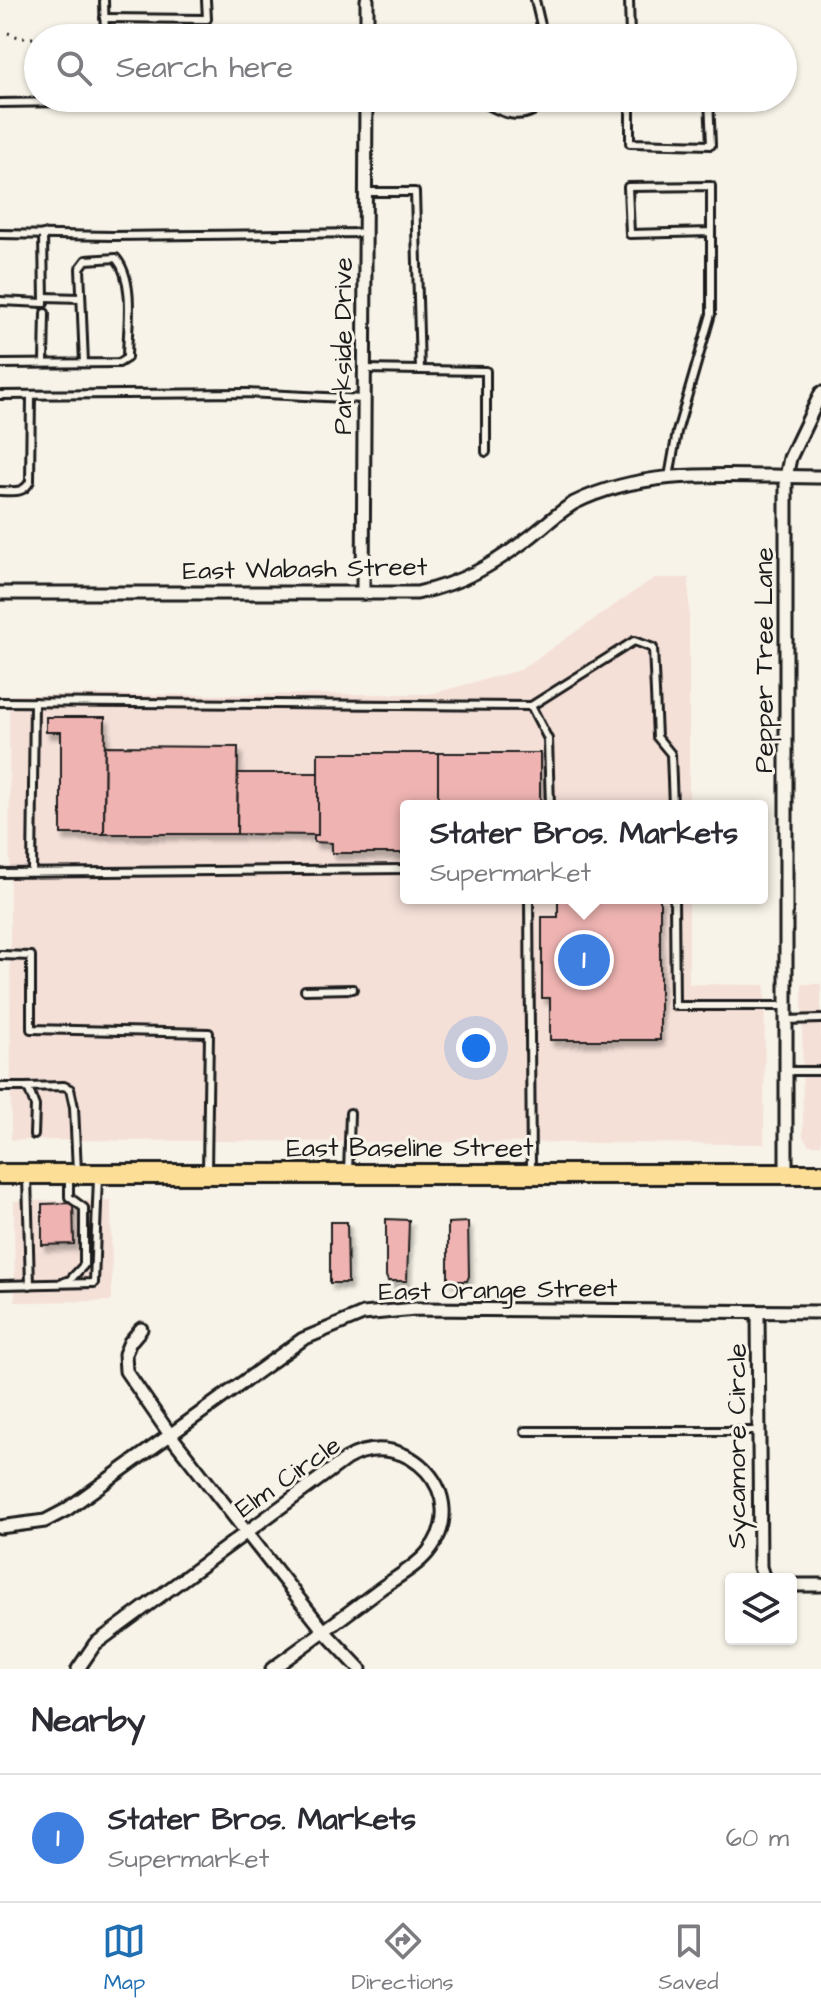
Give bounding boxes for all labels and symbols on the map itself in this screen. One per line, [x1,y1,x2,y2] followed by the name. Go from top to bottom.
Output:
[325,257,361,435] street label: Parkside Drive
[746,547,782,773] street label: Pepper Tree Lane
[182,549,428,589] street label: East Wabash Street
[558,930,610,990] pin: 1
[456,1028,496,1068] your location
[286,1130,534,1166] street label: East Baseline Street
[378,1270,618,1312] street label: East Orange Street
[719,1343,757,1549] street label: Sycamore Circle
[228,1427,348,1527] street label: Elm Circle

